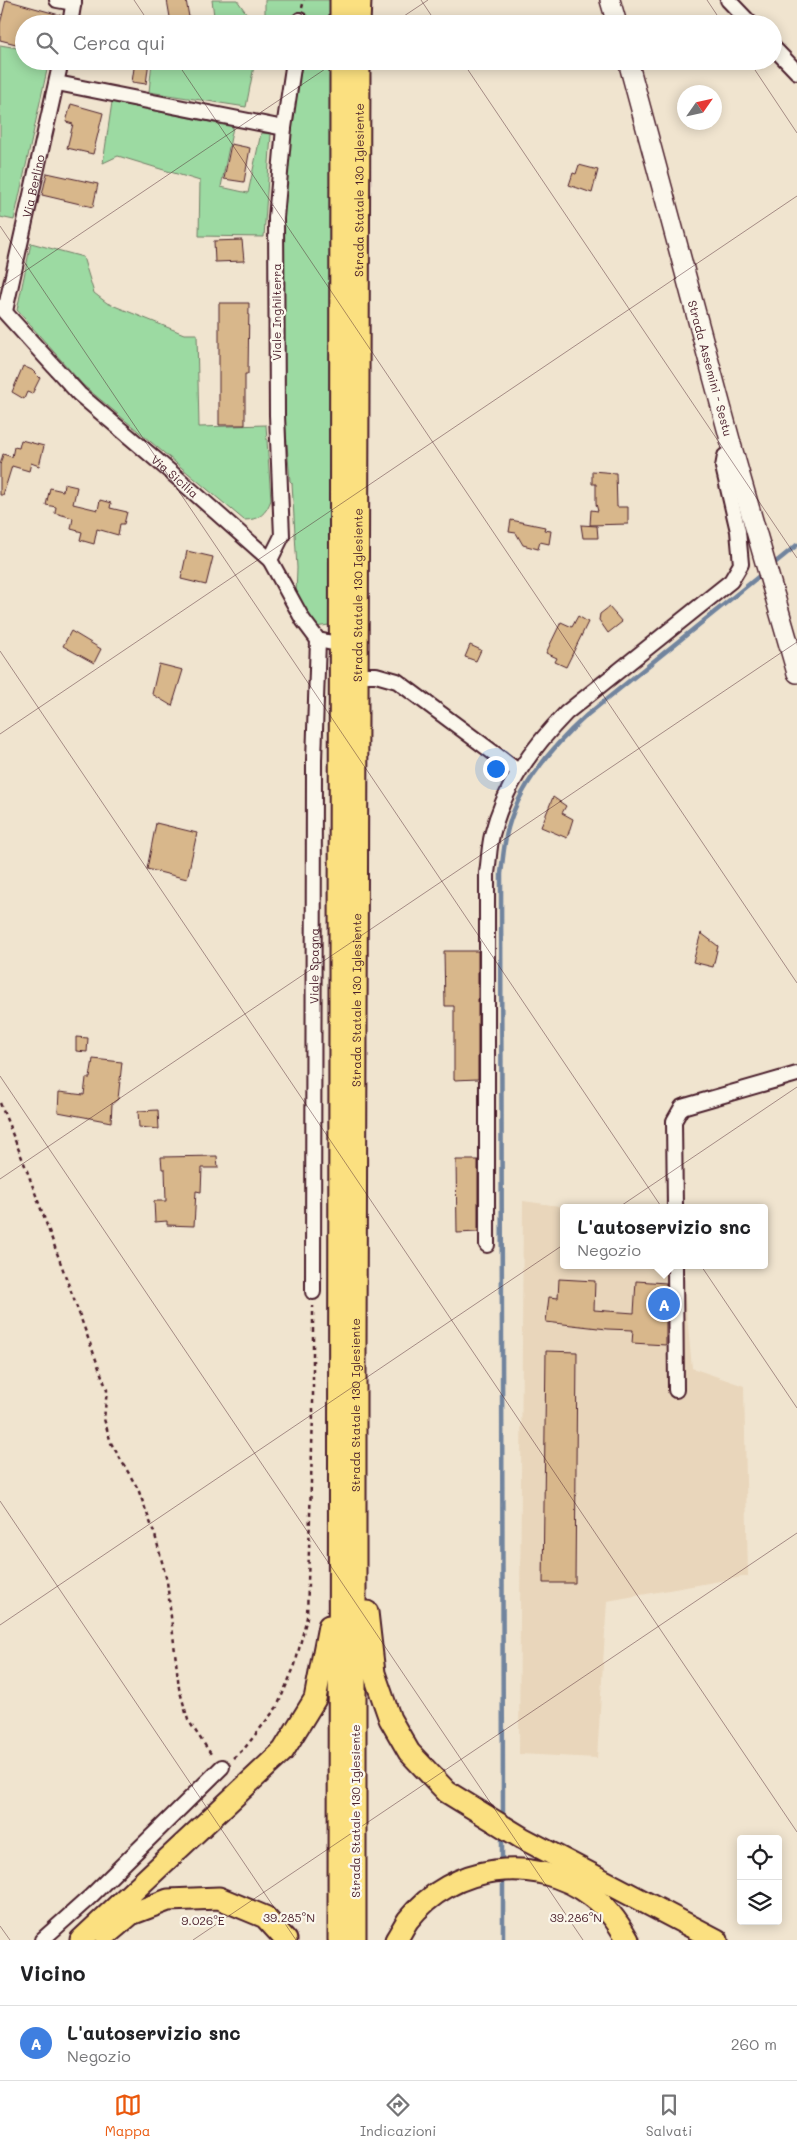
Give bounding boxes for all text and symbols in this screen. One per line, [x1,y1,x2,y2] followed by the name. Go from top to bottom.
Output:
[15,15,782,70] search box
[33,29,61,57] icon: search
[73,30,165,55] text: Cerca qui
[677,85,722,130] north arrow
[350,103,367,277] street label: Strada Statale 130 Iglesiente
[18,153,48,219] street label: Via Berlino
[268,263,284,361] street label: Viale Inghilterra
[685,298,737,438] street label: Strada Assemini - Sestu
[148,451,202,501] street label: Via Sicilia
[349,508,366,682] street label: Strada Statale 130 Iglesiente
[483,756,509,782] your location
[348,913,364,1087] street label: Strada Statale 130 Iglesiente
[306,928,322,1004] street label: Viale Spagna
[560,1204,768,1269] popup
[577,1214,751,1239] text: L'autoservizio snc
[577,1239,641,1260] text: Negozio
[648,1285,680,1323] pin: A
[347,1318,363,1492] street label: Strada Statale 130 Iglesiente
[347,1724,363,1898] street label: Strada Statale 130 Iglesiente
[737,1835,782,1925] map controls
[737,1835,782,1880] button: locate
[737,1880,782,1925] button: layers
[263,1909,315,1925] text: 39.285°N
[550,1909,602,1925] text: 39.286°N
[181,1912,225,1928] text: 9.026°E
[20,1959,85,1986] text: Vicino
[67,2020,241,2045] text: L'autoservizio snc
[30,2033,42,2054] text: A
[731,2033,777,2054] text: 260 m
[67,2045,131,2066] text: Negozio
[105,2091,151,2140] tab: Mappa
[360,2091,436,2140] tab: Indicazioni
[646,2091,692,2140] tab: Salvati

